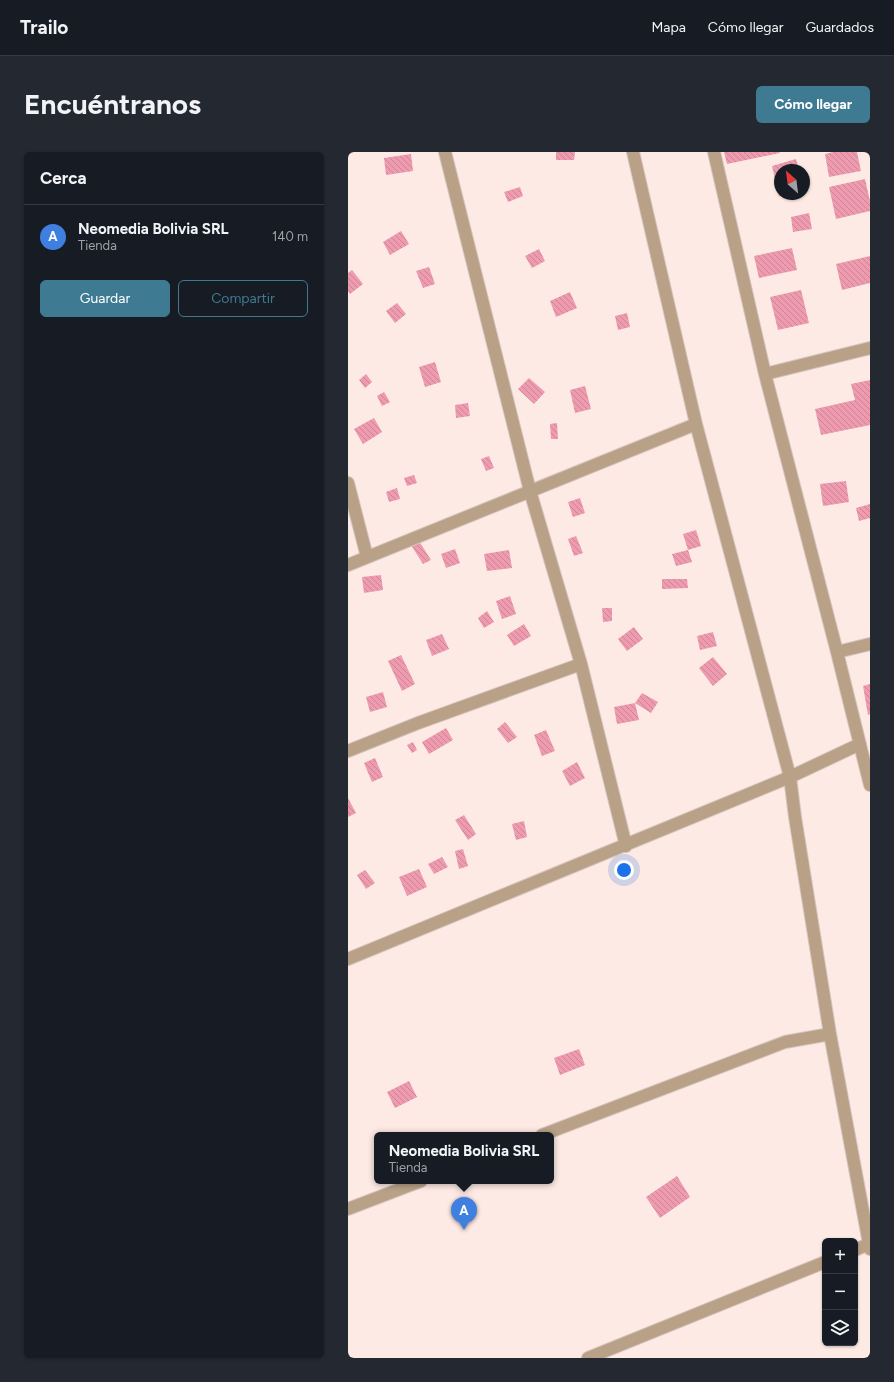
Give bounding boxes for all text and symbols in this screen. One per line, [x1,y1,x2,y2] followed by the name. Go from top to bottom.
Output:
[20,16,68,39] text: Trailo
[651,19,686,36] text: Mapa
[708,19,783,36] text: Cómo llegar
[805,19,874,36] text: Guardados
[756,86,870,123] button: Cómo llegar
[24,87,201,121] text: Encuéntranos
[774,164,810,200] north arrow
[40,168,87,188] text: Cerca
[78,220,229,238] text: Neomedia Bolivia SRL
[48,229,58,244] text: A
[272,229,308,244] text: 140 m
[78,238,117,253] text: Tienda
[40,280,170,317] button: Guardar
[178,280,308,317] button: Compartir
[614,860,634,880] your location
[374,1132,554,1184] popup
[389,1142,539,1160] text: Neomedia Bolivia SRL
[389,1160,427,1175] text: Tienda
[451,1197,477,1230] pin: A
[822,1238,858,1346] map controls
[822,1238,858,1274] button: +
[822,1274,858,1310] button: −
[822,1310,858,1346] button: layers

